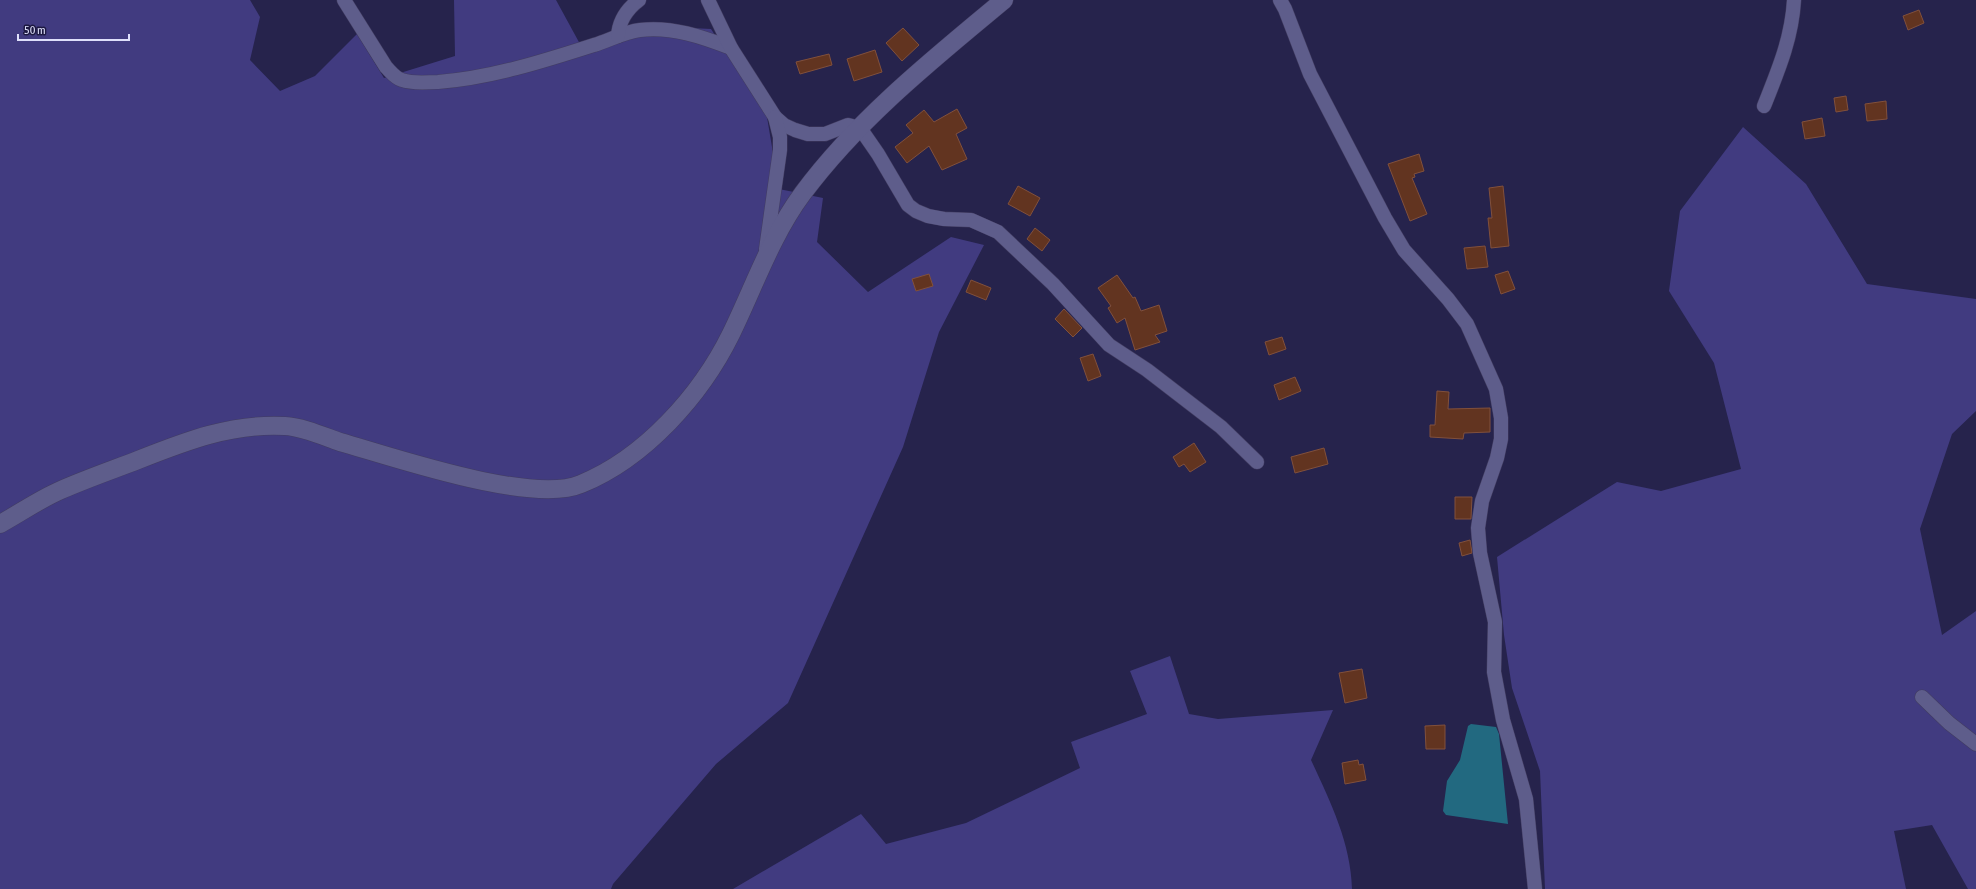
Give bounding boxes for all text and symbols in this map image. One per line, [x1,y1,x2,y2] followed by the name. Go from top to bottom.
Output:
[18,16,129,42] scale bar
[24,23,46,37] text: 50 m

